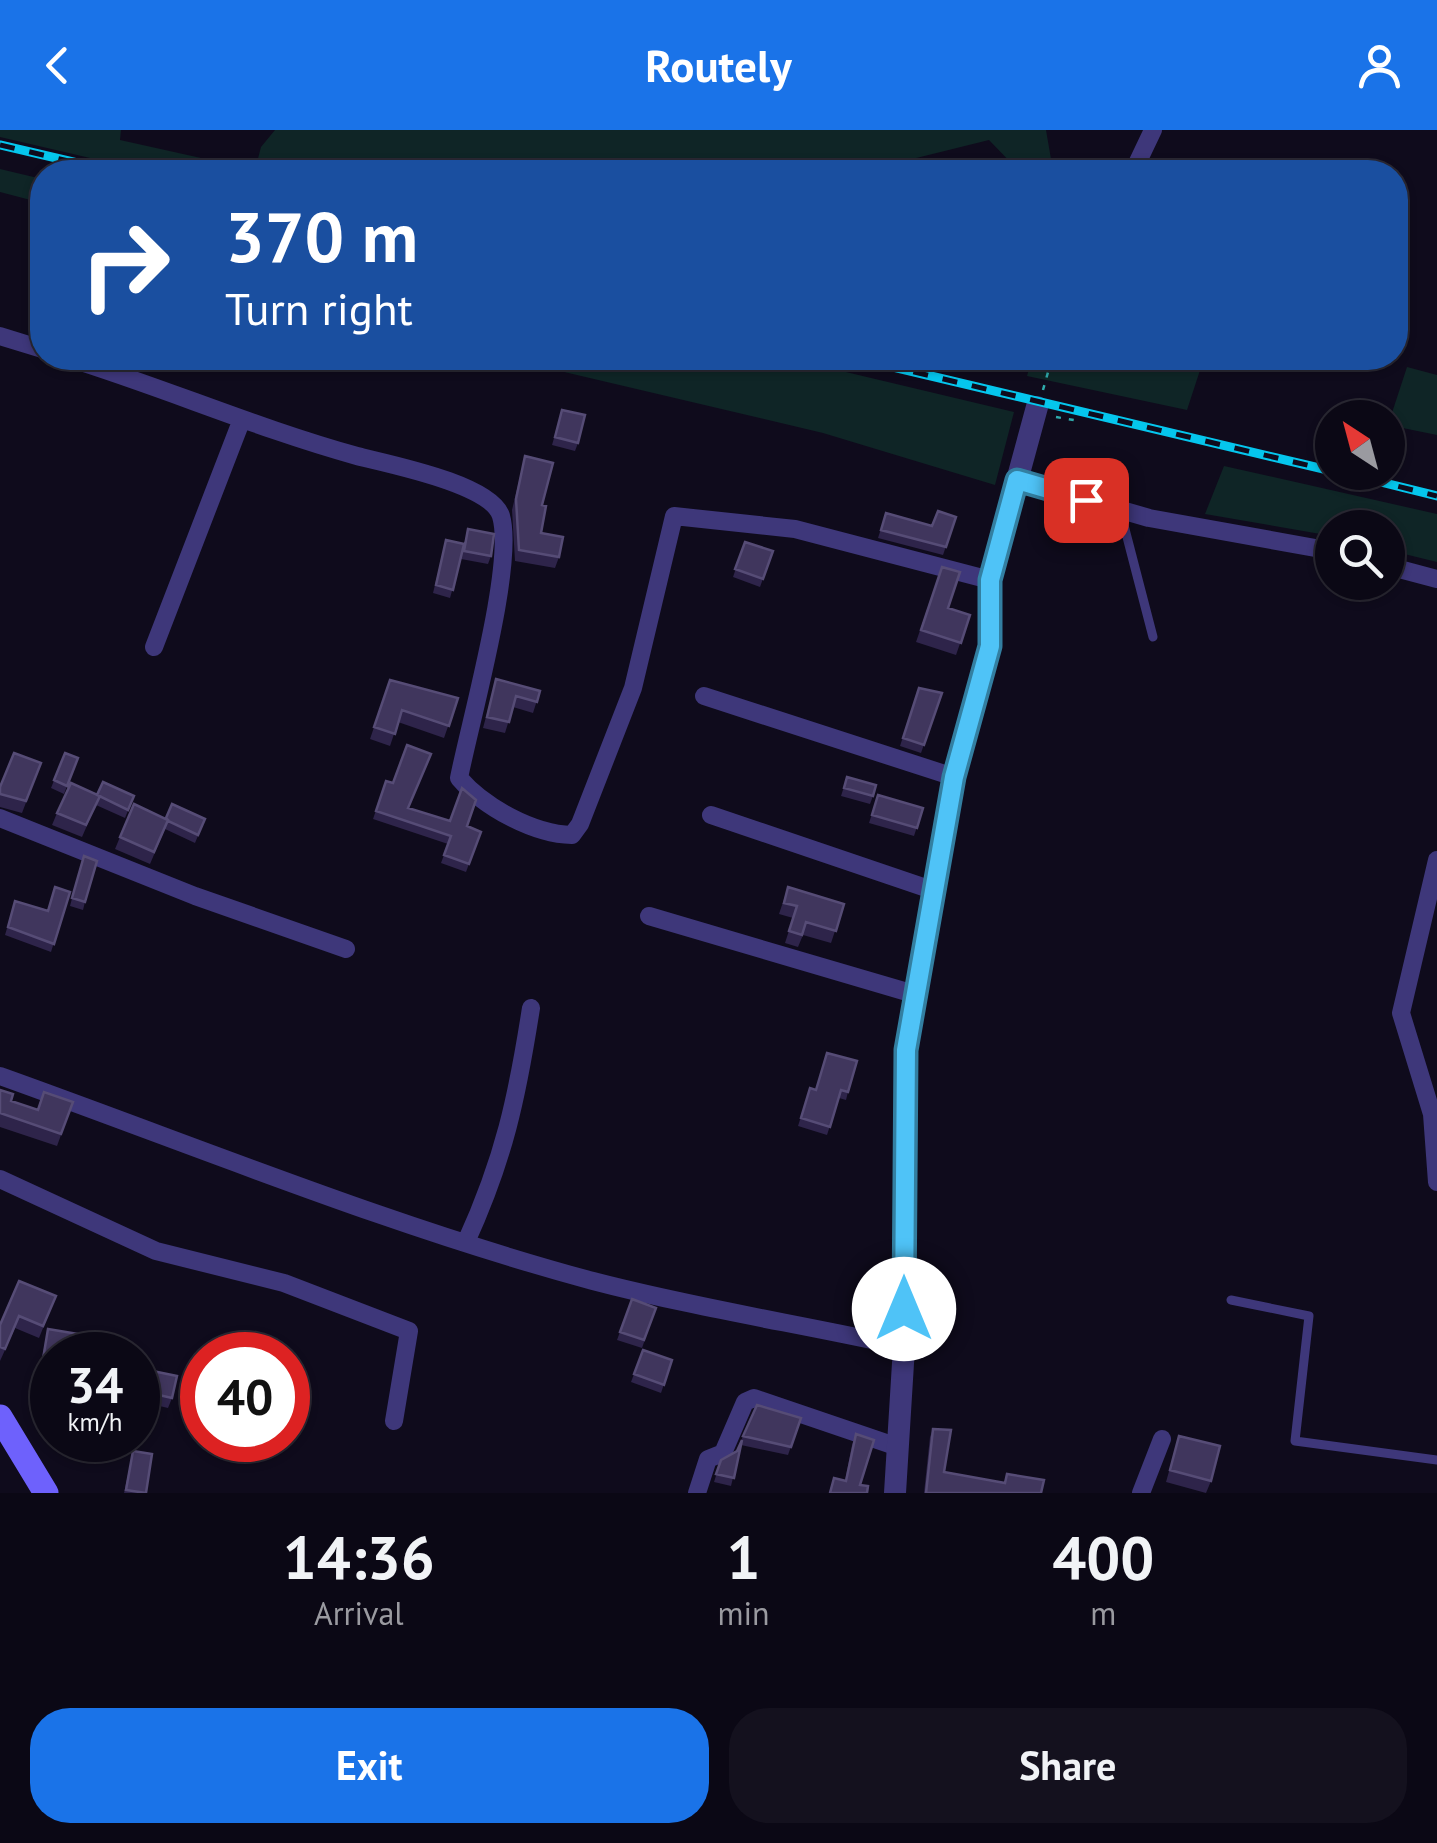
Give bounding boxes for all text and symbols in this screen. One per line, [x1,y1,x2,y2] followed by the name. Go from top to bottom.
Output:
[645,36,792,94] text: Routely
[30,38,85,93] icon: back
[1352,38,1407,93] icon: person
[225,191,418,281] text: 370 m
[60,200,190,330] icon: right
[225,279,413,337] text: Turn right
[1315,400,1405,490] north arrow
[1315,400,1405,600] map controls
[1044,458,1129,543] pin
[1059,473,1114,528] icon: arrive
[1315,510,1405,600] button: search
[852,1257,956,1361] position arrow
[180,1332,310,1462] speed limit sign: 40
[67,1352,123,1417] text: 34
[68,1406,122,1438] text: km/h
[283,1518,435,1596] text: 14:36
[727,1518,761,1596] text: 1
[1052,1518,1154,1596] text: 400
[314,1592,404,1634] text: Arrival
[718,1592,770,1634] text: min
[1090,1592,1116,1634] text: m
[30,1708,709,1823] button: Exit
[729,1708,1407,1823] button: Share

